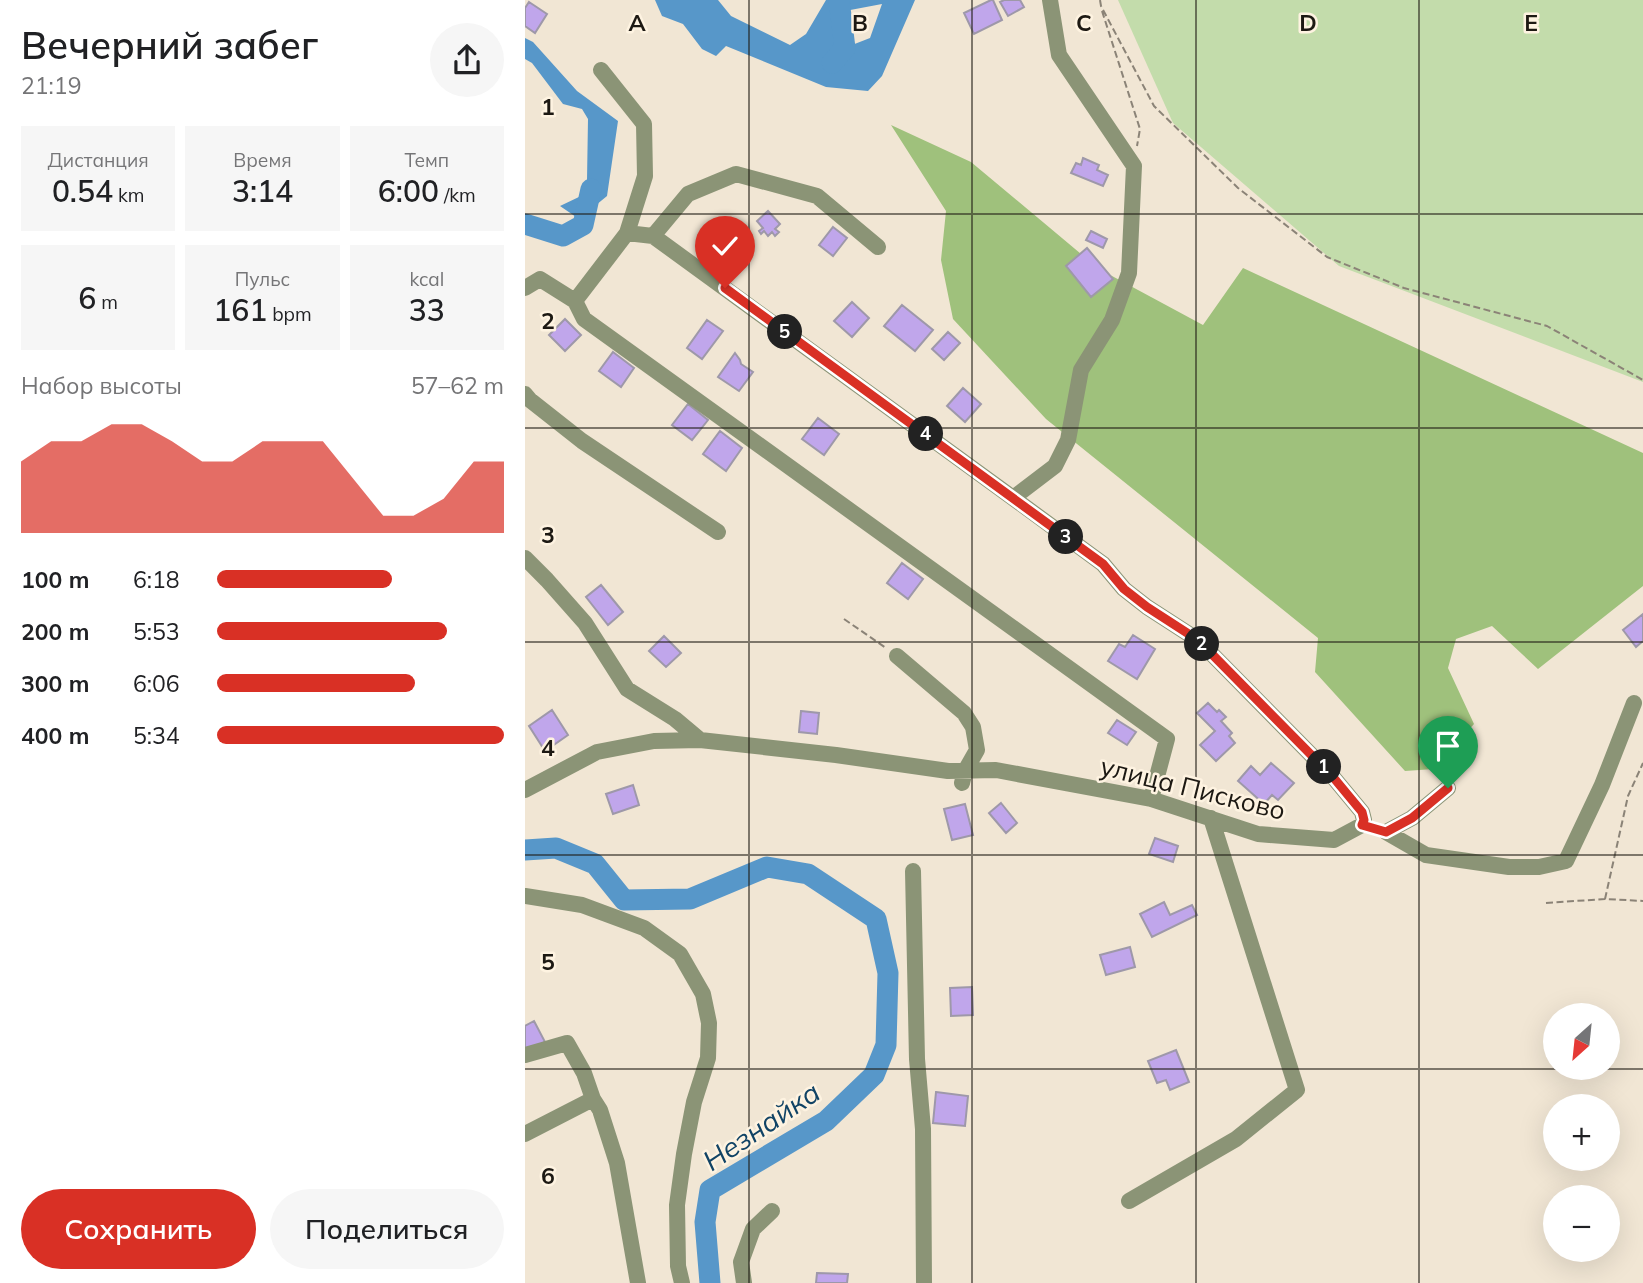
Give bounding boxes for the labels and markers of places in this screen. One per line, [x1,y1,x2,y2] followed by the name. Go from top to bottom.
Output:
[695,216,755,288] pin
[768,314,803,350] pin: 5
[909,416,943,452] pin: 4
[1049,520,1083,554] pin: 3
[1185,626,1219,662] pin: 2
[1418,716,1478,788] pin
[1307,750,1341,784] pin: 1

